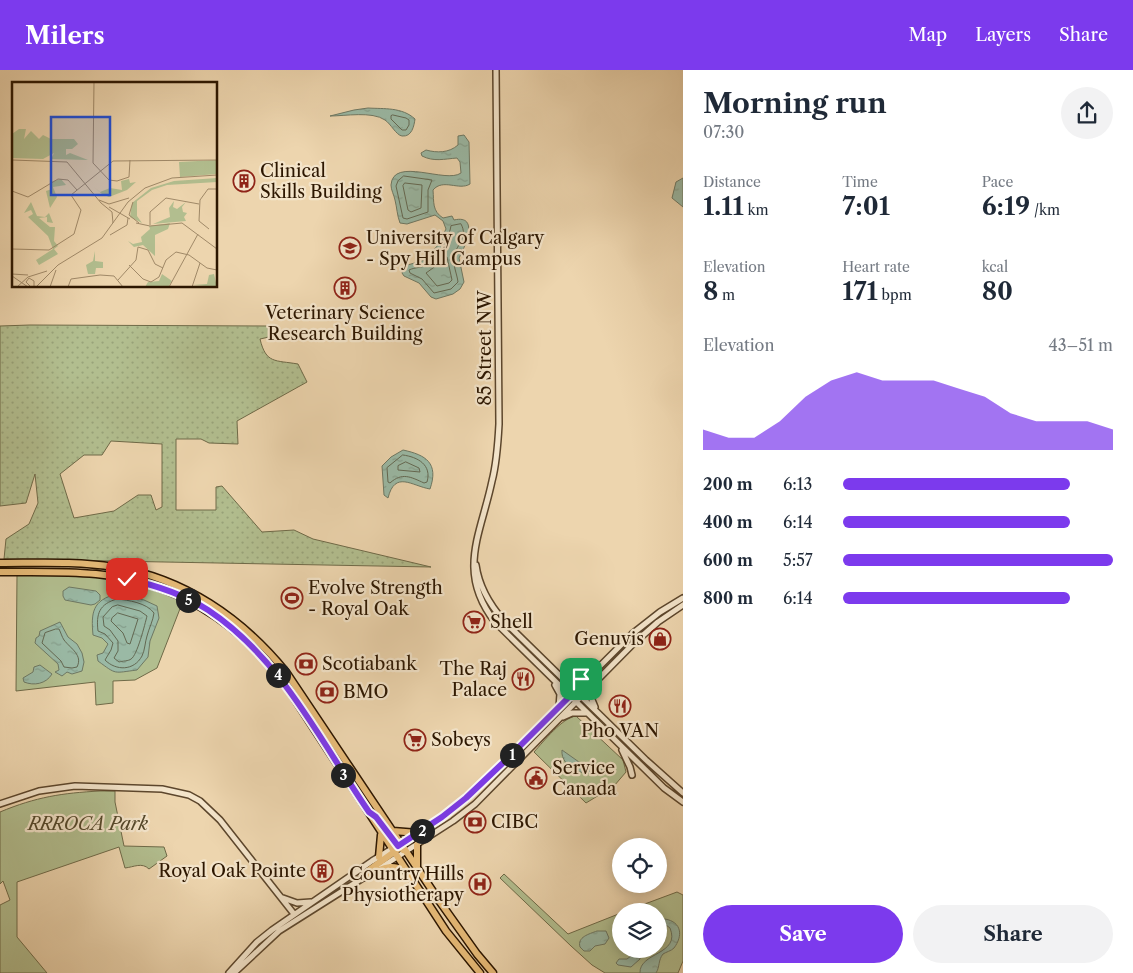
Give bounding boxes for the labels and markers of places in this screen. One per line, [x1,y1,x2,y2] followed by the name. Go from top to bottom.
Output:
[260,160,382,203] place label: Clinical Skills Building
[232,169,256,193] building icon: Clinical Skills Building
[366,227,545,270] place label: University of Calgary - Spy Hill Campus
[338,236,362,260] school or university icon: University of Calgary - Spy Hill Campus
[333,276,357,300] building icon: Veterinary Science Research Building
[264,302,425,345] place label: Veterinary Science Research Building
[106,558,148,600] pin
[308,577,443,620] place label: Evolve Strength - Royal Oak
[280,586,304,610] sports icon: Evolve Strength - Royal Oak
[176,588,200,612] pin: 5
[462,610,486,634] supermarket icon: Shell
[490,611,533,633] place label: Shell
[648,627,672,651] shop icon: Genuvis
[574,628,644,650] place label: Genuvis
[294,652,318,676] bank icon: Scotiabank
[322,653,418,675] place label: Scotiabank
[440,658,507,701] place label: The Raj Palace
[560,658,602,700] pin
[266,662,290,688] pin: 4
[511,667,535,691] restaurant icon: The Raj Palace
[315,680,339,704] bank icon: BMO
[343,681,388,703] place label: BMO
[608,694,632,718] restaurant icon: Pho VAN
[581,720,659,742] place label: Pho VAN
[403,728,427,752] supermarket icon: Sobeys
[431,729,491,751] place label: Sobeys
[500,742,524,768] pin: 1
[552,757,617,800] place label: Service Canada
[330,762,356,788] pin: 3
[524,766,548,790] public building icon: Service Canada
[463,810,487,834] bank icon: CIBC
[491,811,538,833] place label: CIBC
[410,818,434,844] pin: 2
[310,859,334,883] building icon: Royal Oak Pointe
[158,860,306,882] place label: Royal Oak Pointe
[342,863,465,906] place label: Country Hills Physiotherapy
[468,872,492,896] hospital icon: Country Hills Physiotherapy

